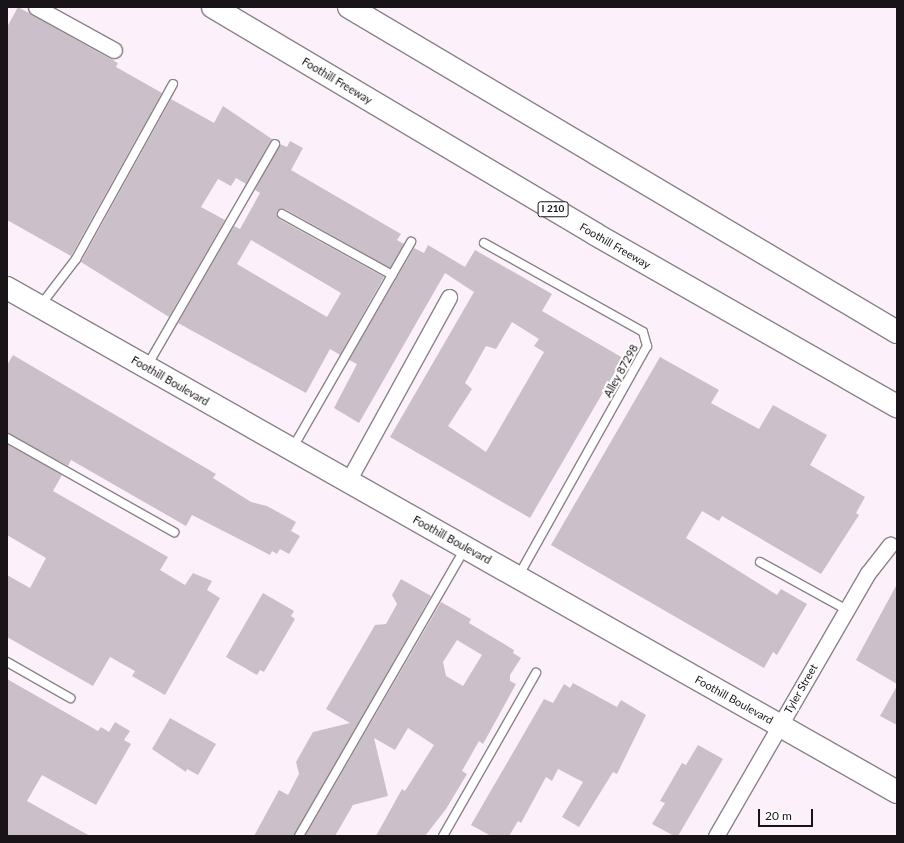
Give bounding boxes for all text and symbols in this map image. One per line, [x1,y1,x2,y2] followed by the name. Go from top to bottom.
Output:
[300,55,374,107] street label: Foothill Freeway
[537,201,569,217] road number: I 210
[577,220,653,272] street label: Foothill Freeway
[601,342,641,400] street label: Alley 87298
[129,353,211,409] street label: Foothill Boulevard
[411,513,493,567] street label: Foothill Boulevard
[781,662,821,716] street label: Tyler Street
[693,673,775,727] street label: Foothill Boulevard
[760,801,815,827] scale bar
[765,808,792,823] text: 20 m

